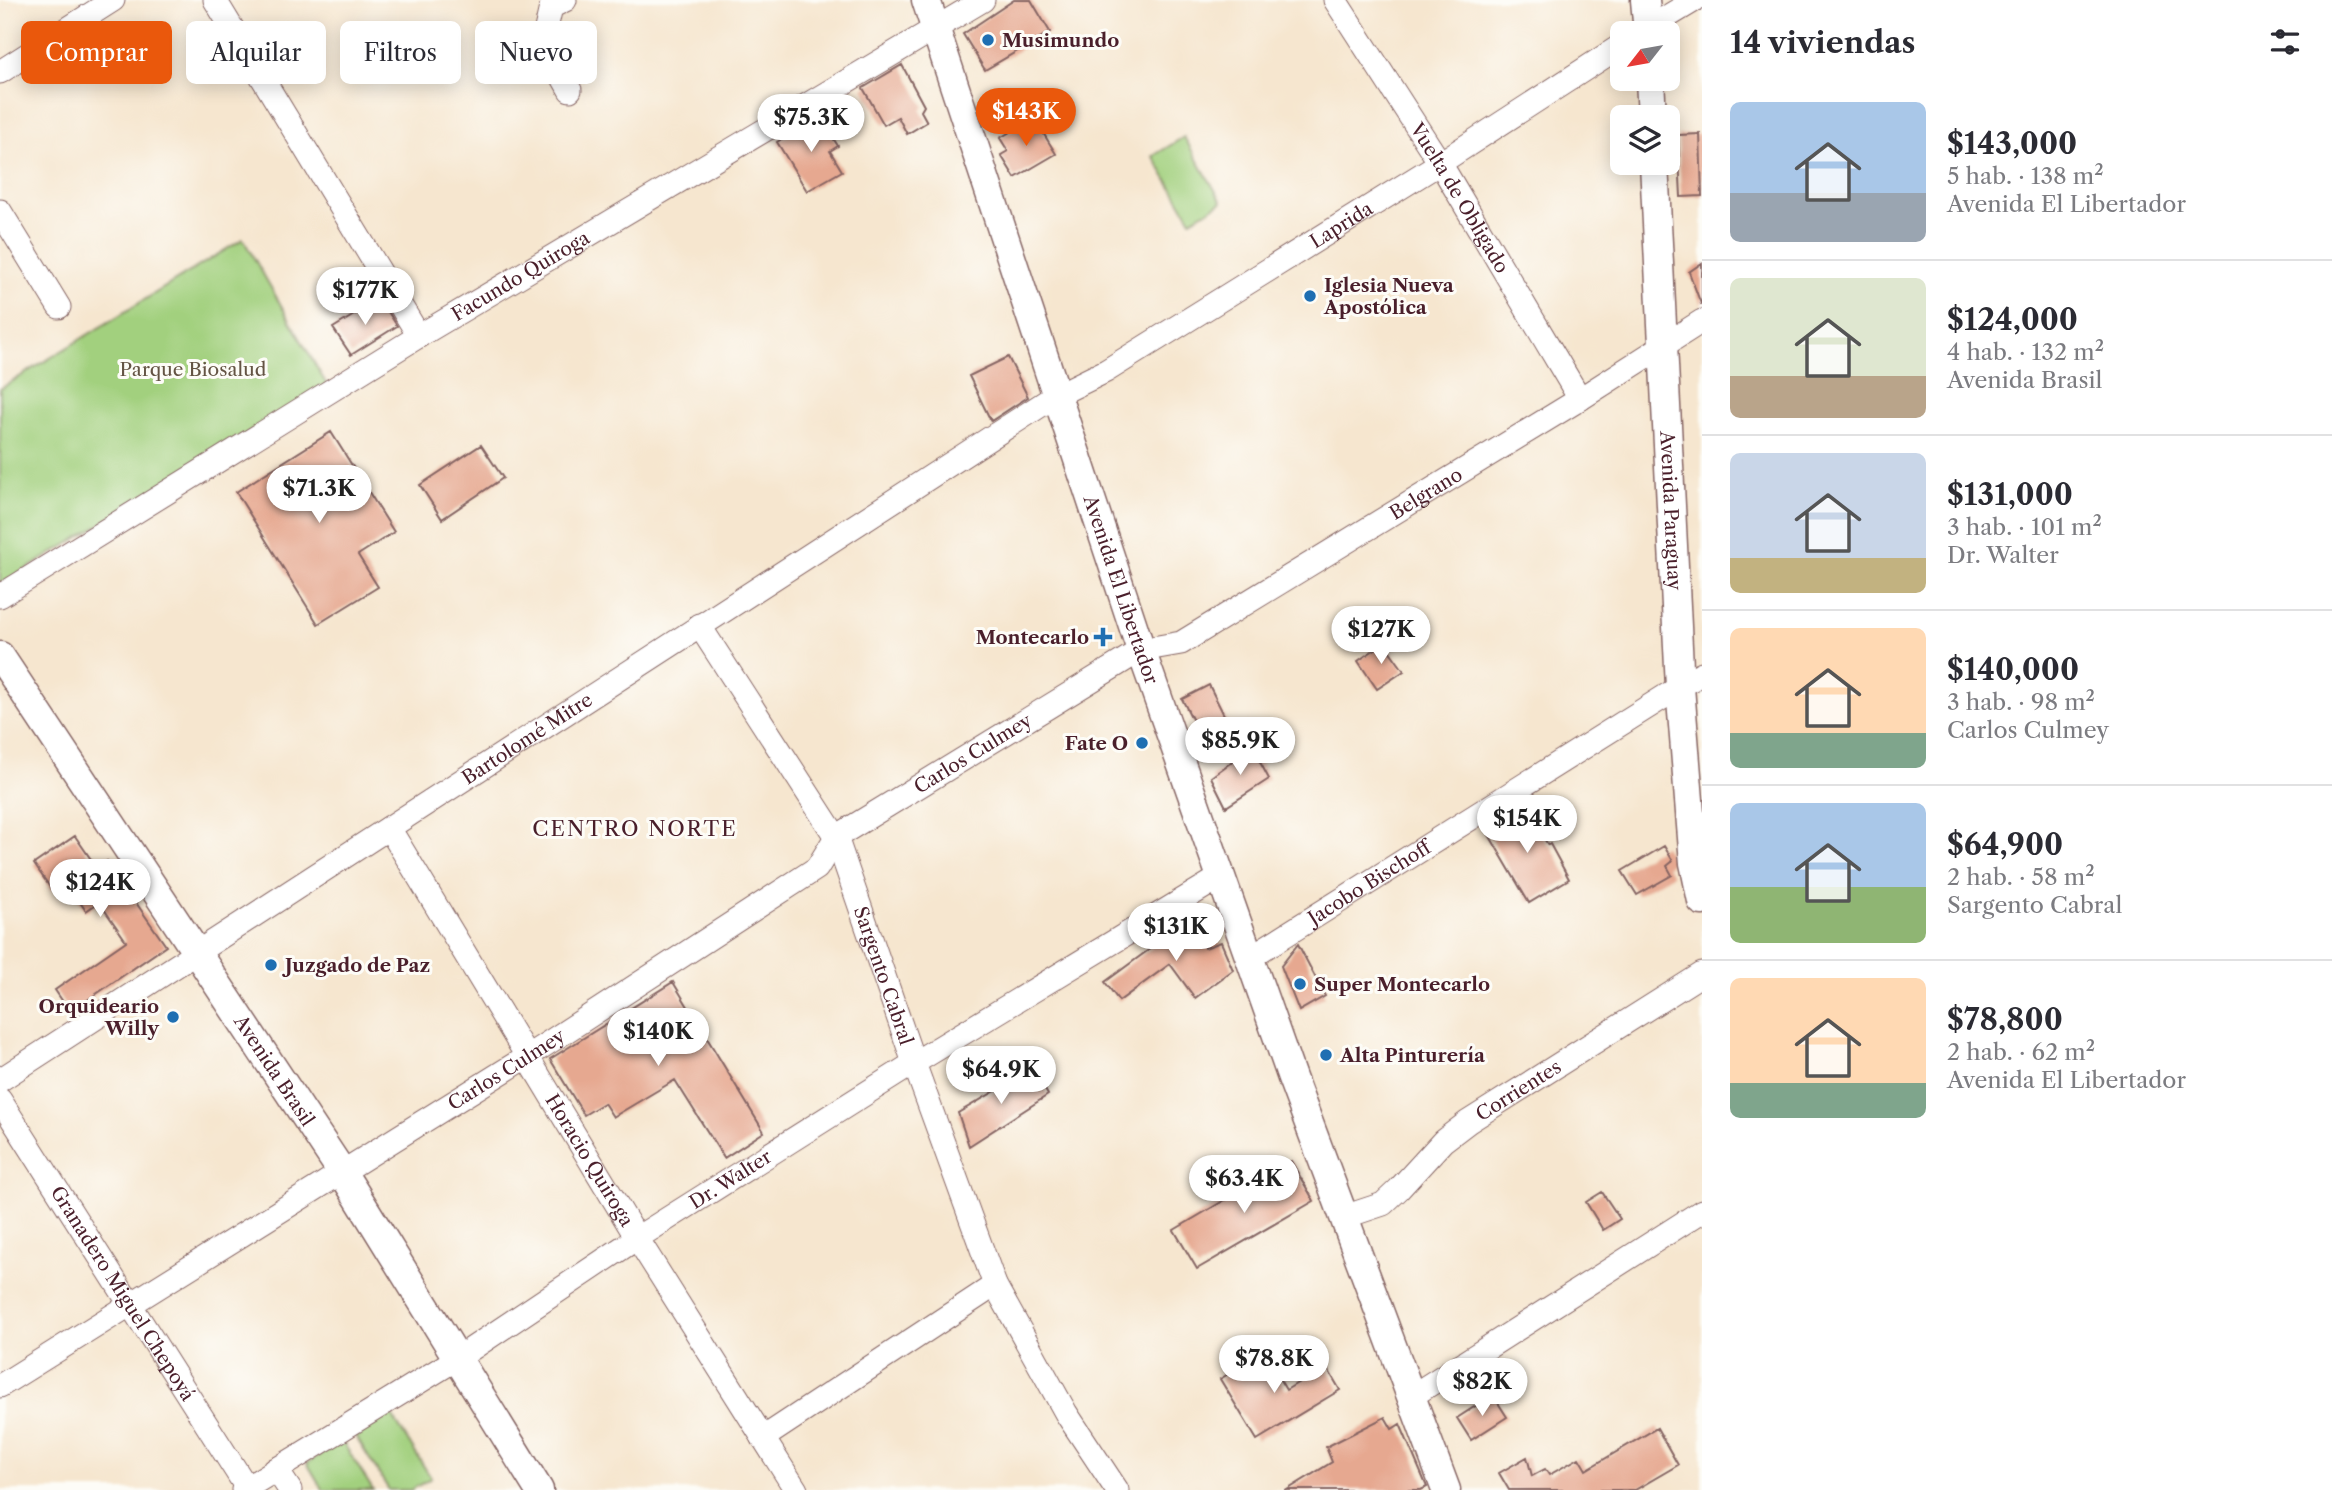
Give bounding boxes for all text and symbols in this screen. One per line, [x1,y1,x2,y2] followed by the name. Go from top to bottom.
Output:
[21,21,172,84] chip: Comprar
[186,21,326,84] chip: Alquilar
[340,21,461,84] chip: Filtros
[475,21,597,84] chip: Nuevo
[1610,21,1680,91] north arrow
[1610,21,1680,175] map controls
[2266,23,2304,61] icon: filters
[1730,24,1916,61] text: 14 viviendas
[1002,29,1119,52] place label: Musimundo
[980,32,996,48] marker: Musimundo
[977,88,1075,148] pin: $143K
[754,94,868,154] pin: $75.3K
[992,97,1060,125] text: $143K
[773,103,849,131] text: $75.3K
[1610,105,1680,175] button: layers
[1405,118,1514,277] street label: Vuelta de Obligado
[1947,125,2077,162] text: $143,000
[1786,130,1870,214] icon: home
[1947,162,2104,190] text: 5 hab. · 138 m²
[1947,190,2186,218] text: Avenida El Libertador
[1305,196,1377,253] street label: Laprida
[447,226,593,326] street label: Facundo Quiroga
[316,268,414,327] pin: $177K
[1323,274,1455,319] place label: Iglesia Nueva Apostólica
[332,276,398,304] text: $177K
[1302,288,1318,304] marker: Iglesia Nueva Apostólica
[1947,301,2078,338] text: $124,000
[1786,306,1870,390] icon: home
[1947,338,2104,366] text: 4 hab. · 132 m²
[120,358,267,381] park label: Parque Biosalud
[1947,366,2102,394] text: Avenida Brasil
[1656,429,1687,591] street label: Avenida Paraguay
[1385,462,1466,524] street label: Belgrano
[262,466,376,525] pin: $71.3K
[283,474,355,502] text: $71.3K
[1947,476,2073,513] text: $131,000
[1786,481,1870,565] icon: home
[1079,491,1164,687] street label: Avenida El Libertador
[1947,513,2102,541] text: 3 hab. · 101 m²
[1947,541,2059,569] text: Dr. Walter
[1332,606,1430,666] pin: $127K
[1347,615,1415,643] text: $127K
[976,626,1089,649] place label: Montecarlo
[1095,629,1111,645] marker: Montecarlo
[1947,651,2079,688] text: $140,000
[1786,656,1870,740] icon: home
[458,688,596,789] street label: Bartolomé Mitre
[1947,688,2095,716] text: 3 hab. · 98 m²
[909,708,1036,798] street label: Carlos Culmey
[1947,716,2109,744] text: Carlos Culmey
[1183,718,1297,777] pin: $85.9K
[1201,726,1279,754] text: $85.9K
[1065,732,1128,755] place label: Fate O
[1134,735,1150,751] marker: Fate O
[1478,796,1576,855] pin: $154K
[1493,804,1561,832] text: $154K
[532,816,738,841] district label: CENTRO NORTE
[1947,826,2063,863] text: $64,900
[1786,831,1870,915] icon: home
[1301,834,1436,931] street label: Jacobo Bischoff
[51,860,149,919] pin: $124K
[1947,863,2095,891] text: 2 hab. · 58 m²
[66,868,134,896] text: $124K
[1947,891,2122,919] text: Sargento Cabral
[849,903,918,1048] street label: Sargento Cabral
[1127,904,1225,963] pin: $131K
[1144,912,1208,940] text: $131K
[282,954,430,977] place label: Juzgado de Paz
[263,957,279,973] marker: Juzgado de Paz
[1314,973,1490,996] place label: Super Montecarlo
[1292,976,1308,992] marker: Super Montecarlo
[39,995,160,1040] place label: Orquideario Willy
[1947,1001,2063,1038] text: $78,800
[1786,1006,1870,1090] icon: home
[165,1009,181,1025] marker: Orquideario Willy
[609,1009,707,1068] pin: $140K
[229,1010,320,1130] street label: Avenida Brasil
[623,1017,693,1045] text: $140K
[443,1024,569,1115] street label: Carlos Culmey
[1947,1038,2095,1066] text: 2 hab. · 62 m²
[1339,1044,1486,1067] place label: Alta Pinturería
[944,1046,1058,1106] pin: $64.9K
[1318,1047,1334,1063] marker: Alta Pinturería
[962,1055,1040,1083] text: $64.9K
[1471,1055,1565,1126] street label: Corrientes
[1947,1066,2186,1094] text: Avenida El Libertador
[541,1090,639,1230] street label: Horacio Quiroga
[685,1145,775,1214] street label: Dr. Walter
[1187,1156,1301,1215] pin: $63.4K
[1205,1164,1283,1192] text: $63.4K
[46,1181,200,1405] street label: Granadero Miguel Chepoyá
[1217,1336,1331,1395] pin: $78.8K
[1235,1344,1313,1372] text: $78.8K
[1441,1358,1523,1418] pin: $82K
[1453,1367,1511,1395] text: $82K

